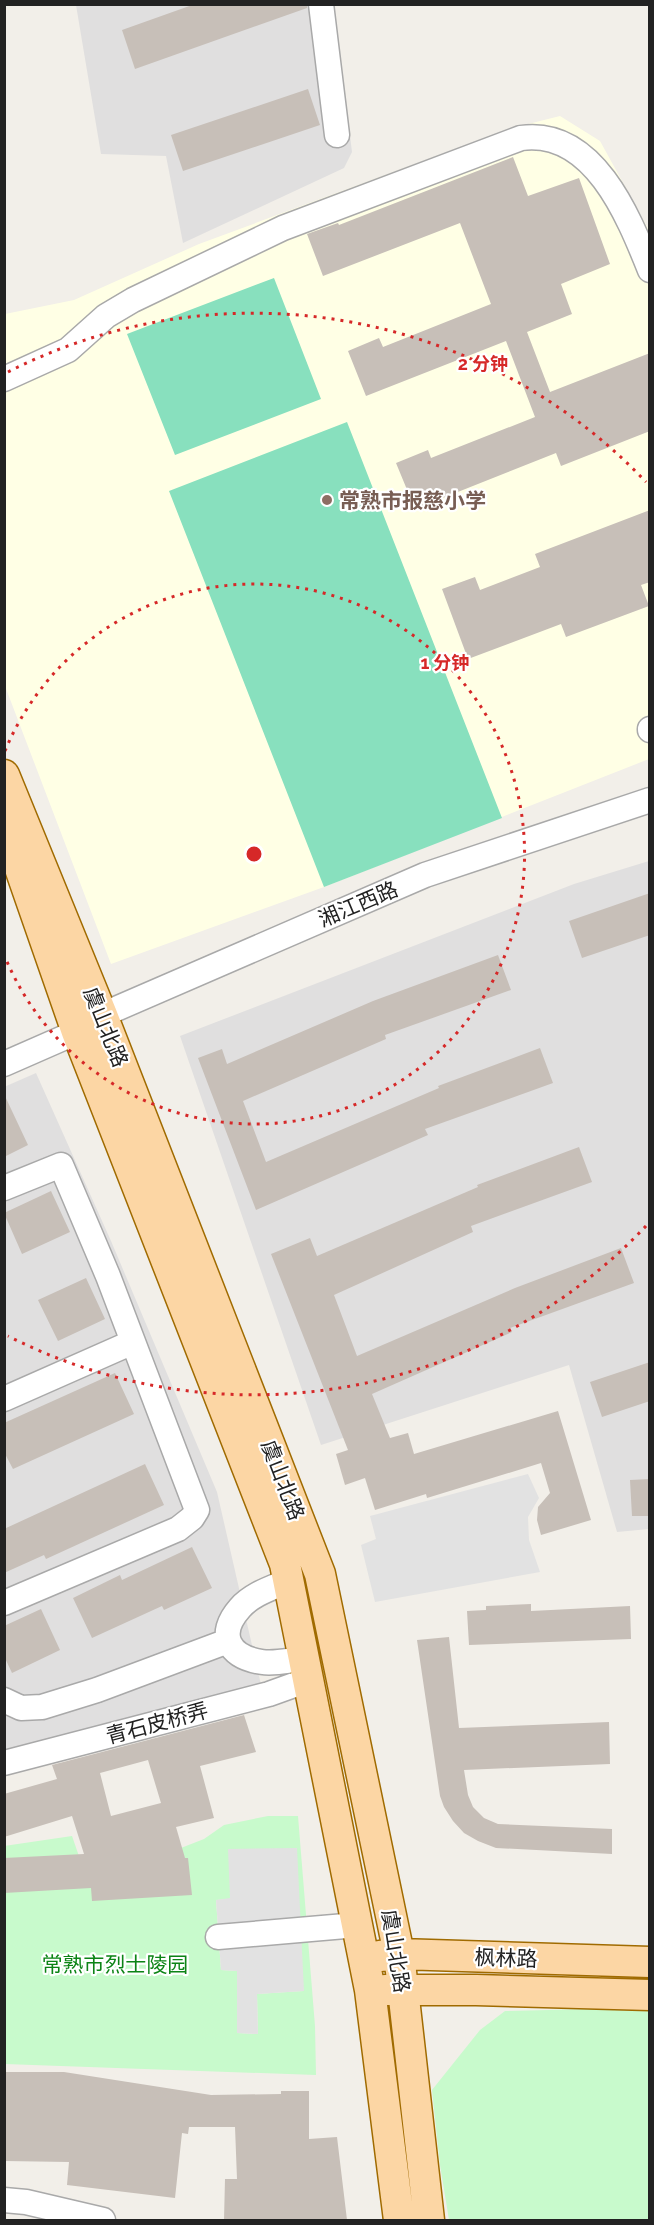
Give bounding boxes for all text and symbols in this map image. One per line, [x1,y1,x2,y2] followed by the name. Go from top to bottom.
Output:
[458,353,508,374] text: 2 分钟
[339,488,486,513] place label: 常熟市报慈小学
[320,493,334,507] marker: 常熟市报慈小学
[420,652,470,673] text: 1 分钟
[244,844,264,864] centre of rings
[314,876,402,932] street label: 湘江西路
[79,983,133,1071] street label: 虞山北路
[256,1436,310,1524] street label: 虞山北路
[103,1697,211,1749] street label: 青石皮桥弄
[377,1908,415,1994] street label: 虞山北路
[474,1944,538,1972] street label: 枫林路
[42,1952,189,1977] park label: 常熟市烈士陵园

